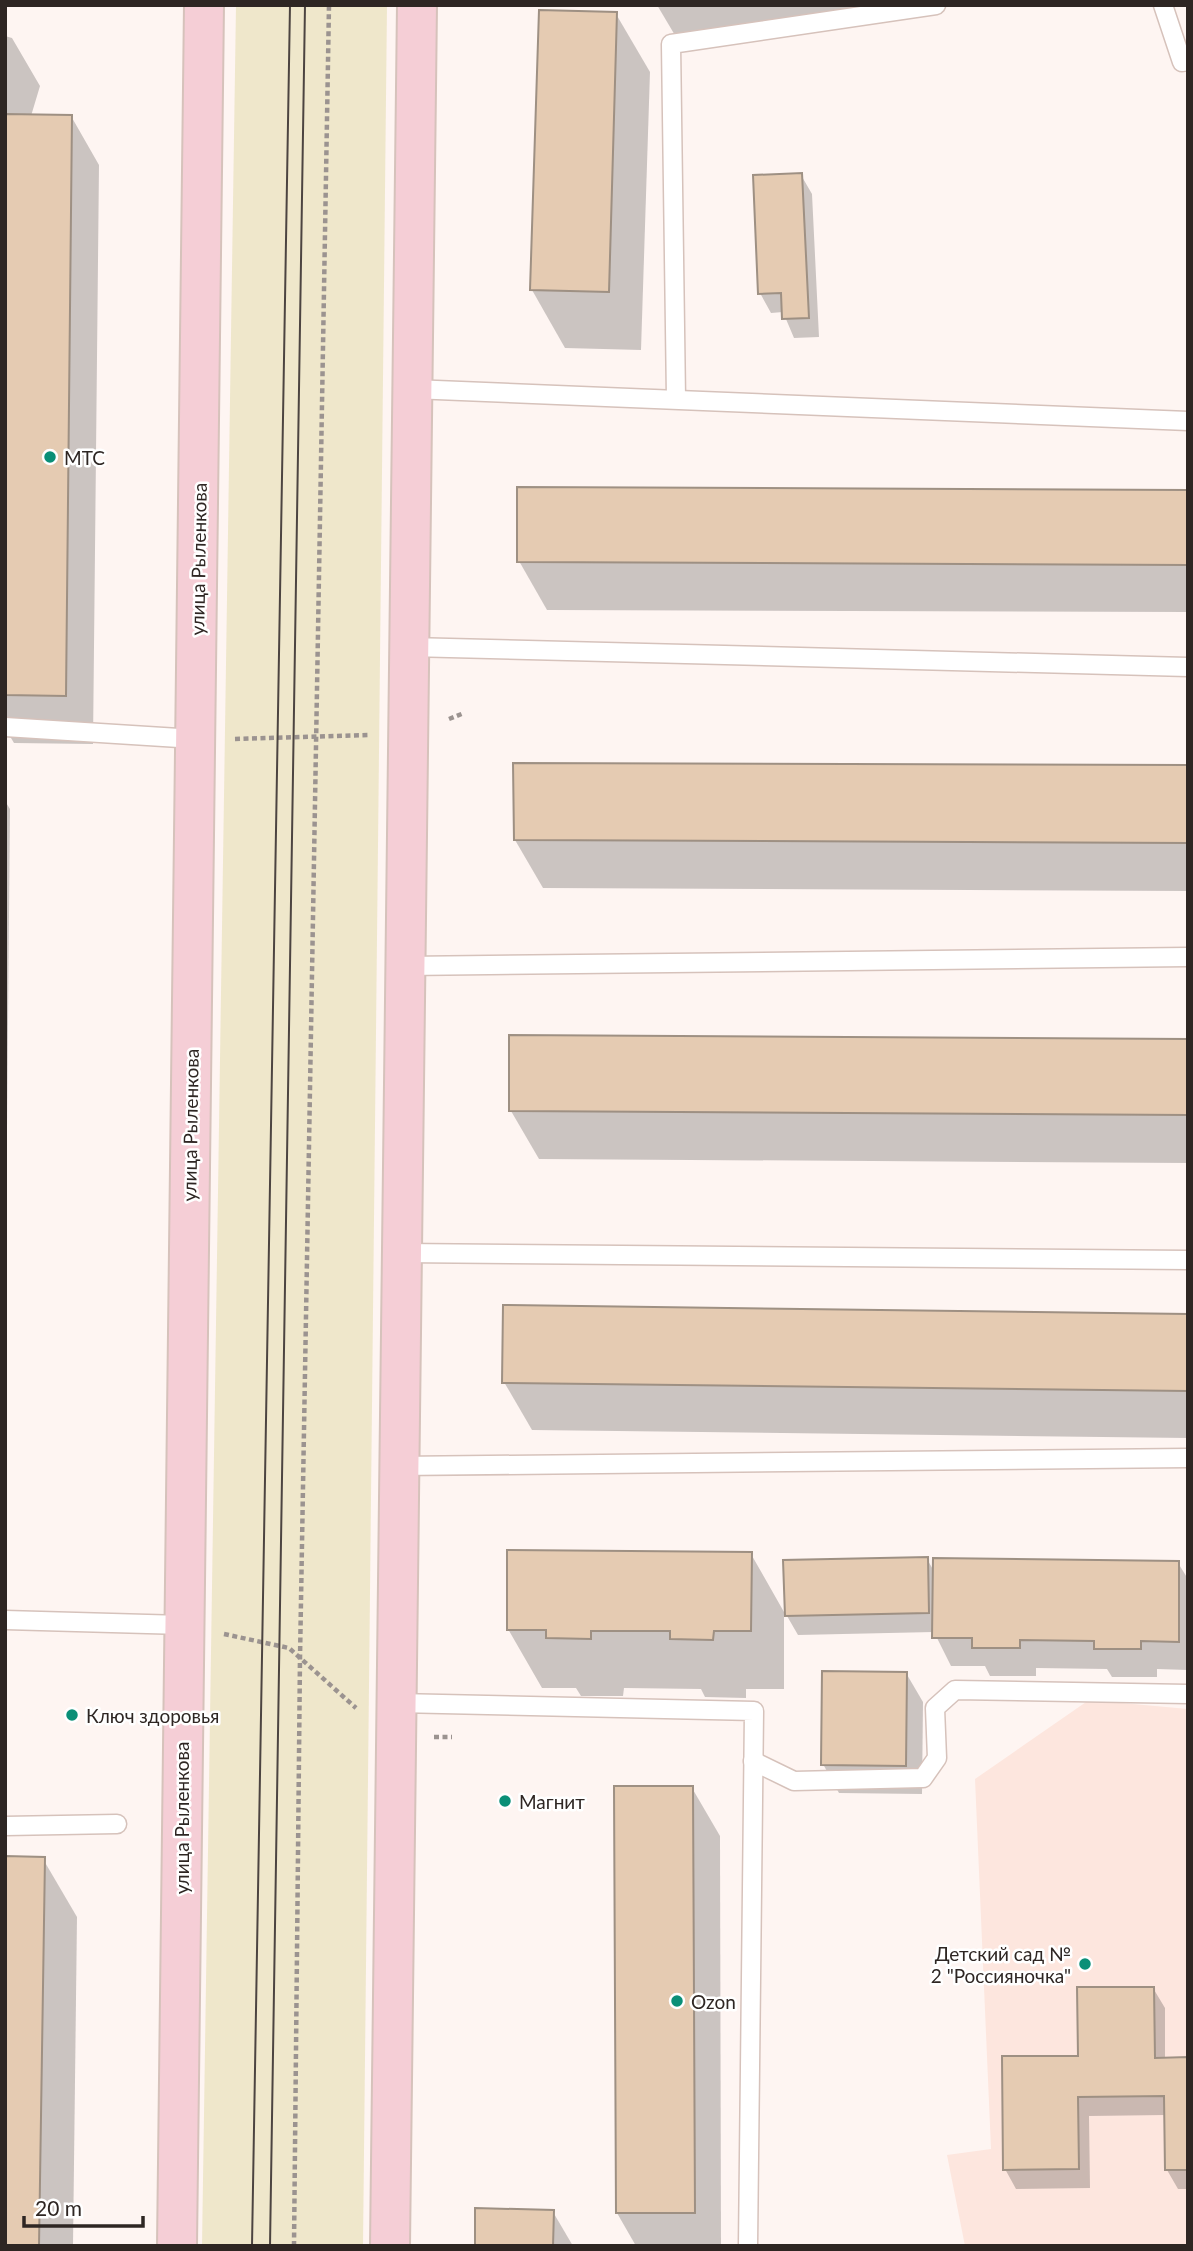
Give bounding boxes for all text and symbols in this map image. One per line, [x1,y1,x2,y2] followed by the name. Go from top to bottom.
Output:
[64,446,105,469] place label: МТС
[42,449,58,465] marker: МТС
[185,482,211,636] street label: улица Рыленкова
[177,1048,203,1202] street label: улица Рыленкова
[86,1704,219,1727] place label: Ключ здоровья
[64,1707,80,1723] marker: Ключ здоровья
[170,1742,193,1894] street label: улица Рыленкова
[519,1790,585,1813] place label: Магнит
[497,1793,513,1809] marker: Магнит
[931,1942,1071,1987] place label: Детский сад № 2 "Россияночка"
[1077,1956,1093,1972] marker: Детский сад № 2 "Россияночка"
[691,1990,736,2013] place label: Ozon
[669,1993,685,2009] marker: Ozon
[24,2184,144,2228] scale bar
[35,2195,82,2220] text: 20 m

